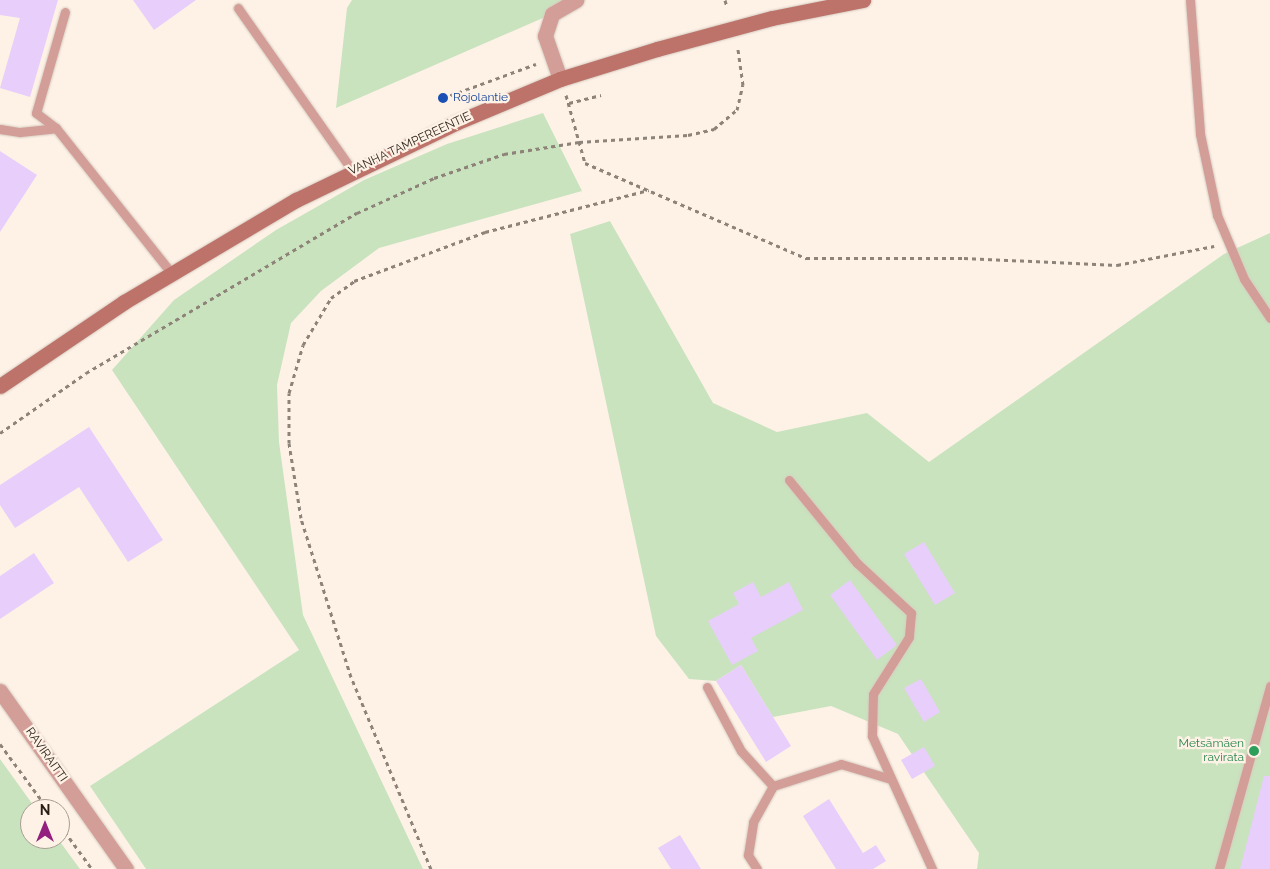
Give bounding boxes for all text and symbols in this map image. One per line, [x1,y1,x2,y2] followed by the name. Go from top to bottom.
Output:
[453,91,508,105] place label: Rojolantie
[437,92,449,104] marker: Rojolantie
[346,109,474,179] street label: VANHA TAMPEREENTIE
[22,725,70,785] street label: RAVIRAITTI
[1179,737,1244,765] place label: Metsämäen ravirata
[1248,745,1260,757] marker: Metsämäen ravirata
[20,799,70,849] north arrow
[40,802,50,818] text: N

